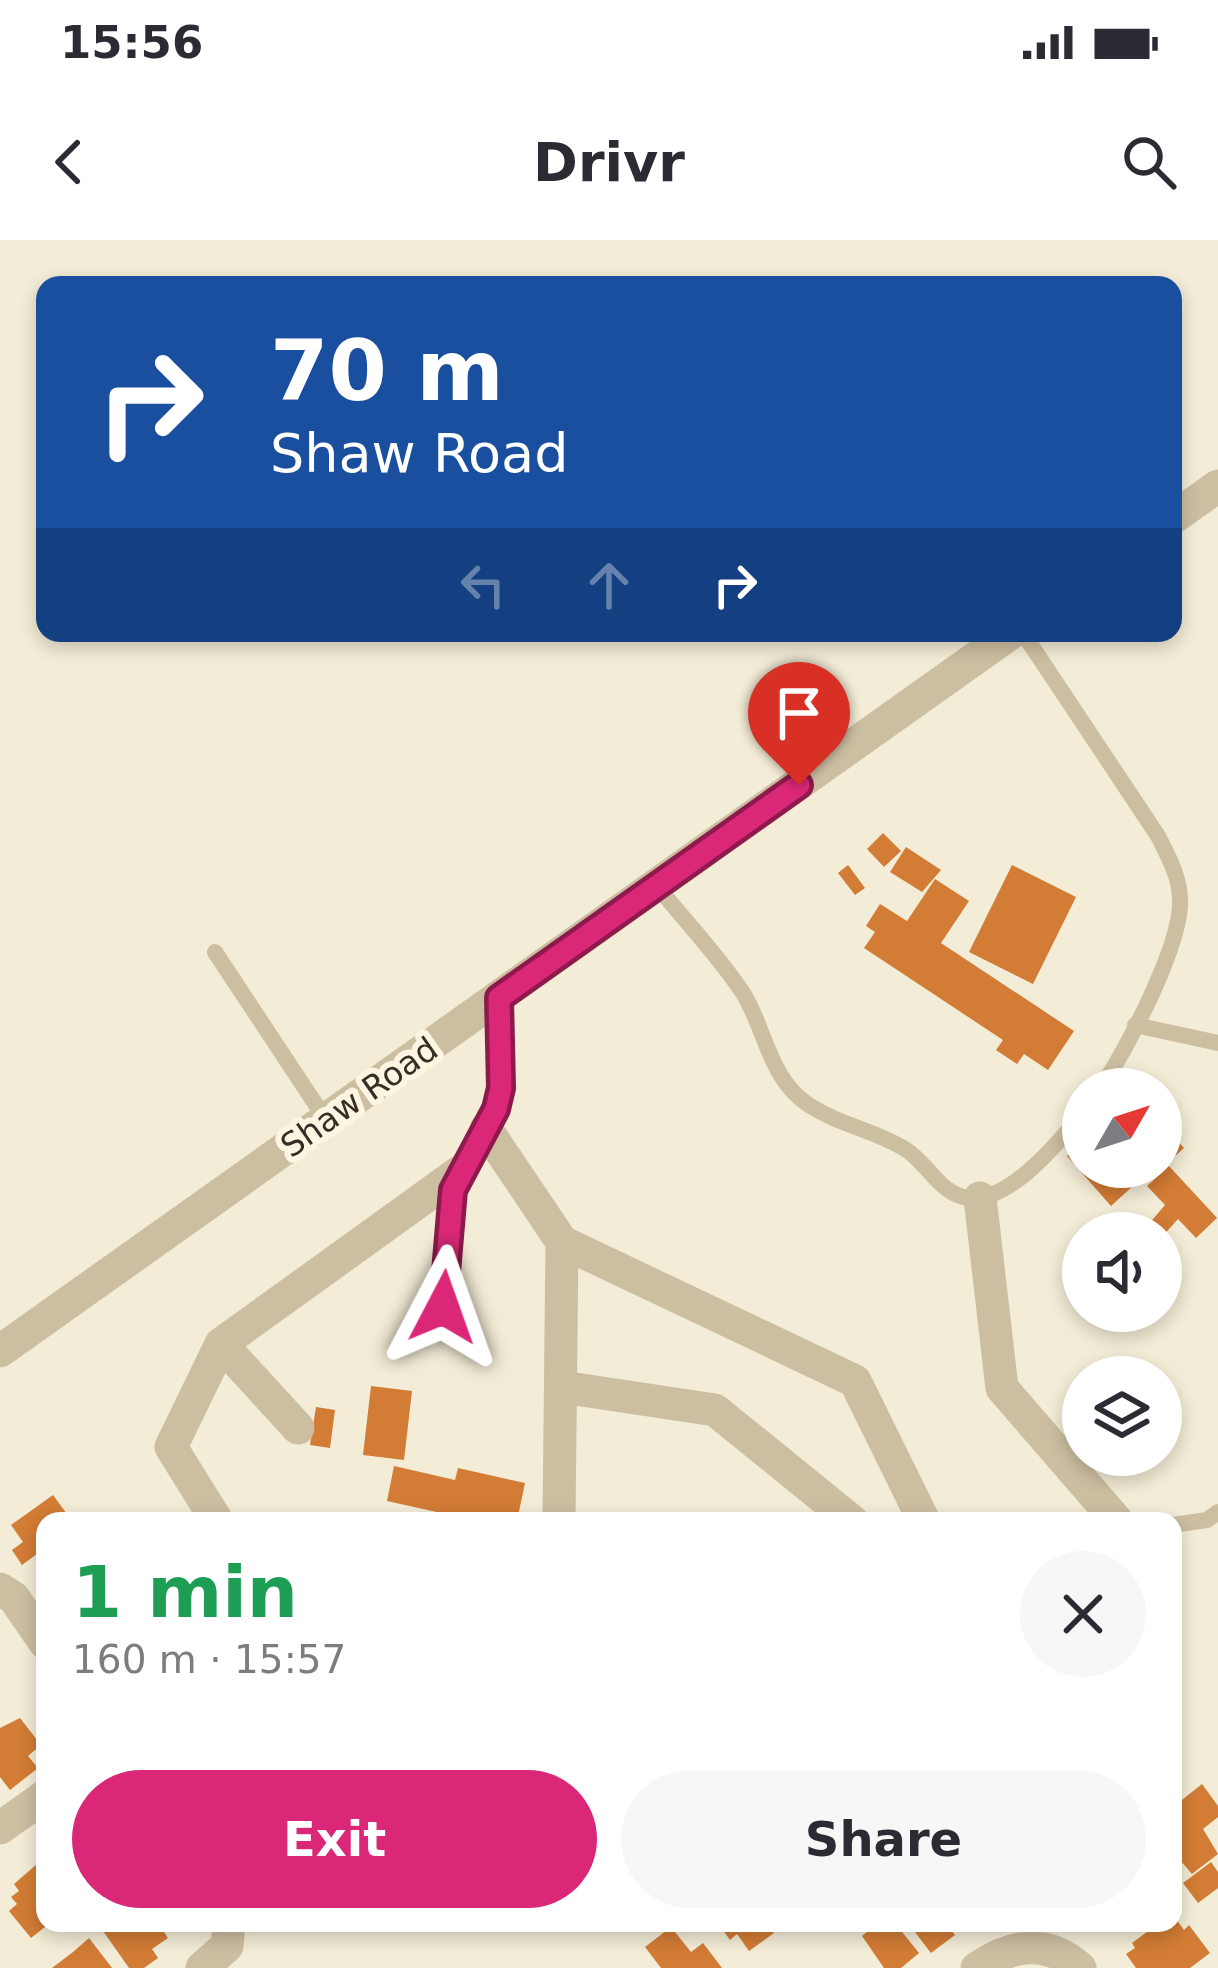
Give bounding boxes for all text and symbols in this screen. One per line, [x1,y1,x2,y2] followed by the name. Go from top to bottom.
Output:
[60,16,203,69] text: 15:56
[36,129,102,195] icon: back
[1116,129,1182,195] icon: search
[533,131,685,194] text: Drivr
[270,322,504,420] text: 70 m
[72,324,228,480] icon: right
[270,422,568,485] text: Shaw Road
[450,552,516,618] icon: left
[576,552,642,618] icon: ahead
[702,552,768,618] icon: right
[748,662,850,785] pin
[766,680,832,746] icon: arrive
[273,1029,445,1165] street label: Shaw Road
[1062,1068,1182,1188] north arrow
[1062,1068,1182,1476] map controls
[1062,1212,1182,1332] button: sound
[380,1244,506,1370] position arrow
[1062,1356,1182,1476] button: layers
[72,1550,298,1634] text: 1 min
[1020,1551,1146,1677] button: close
[72,1637,346,1682] text: 160 m · 15:57
[72,1770,597,1908] button: Exit
[621,1770,1146,1908] button: Share

